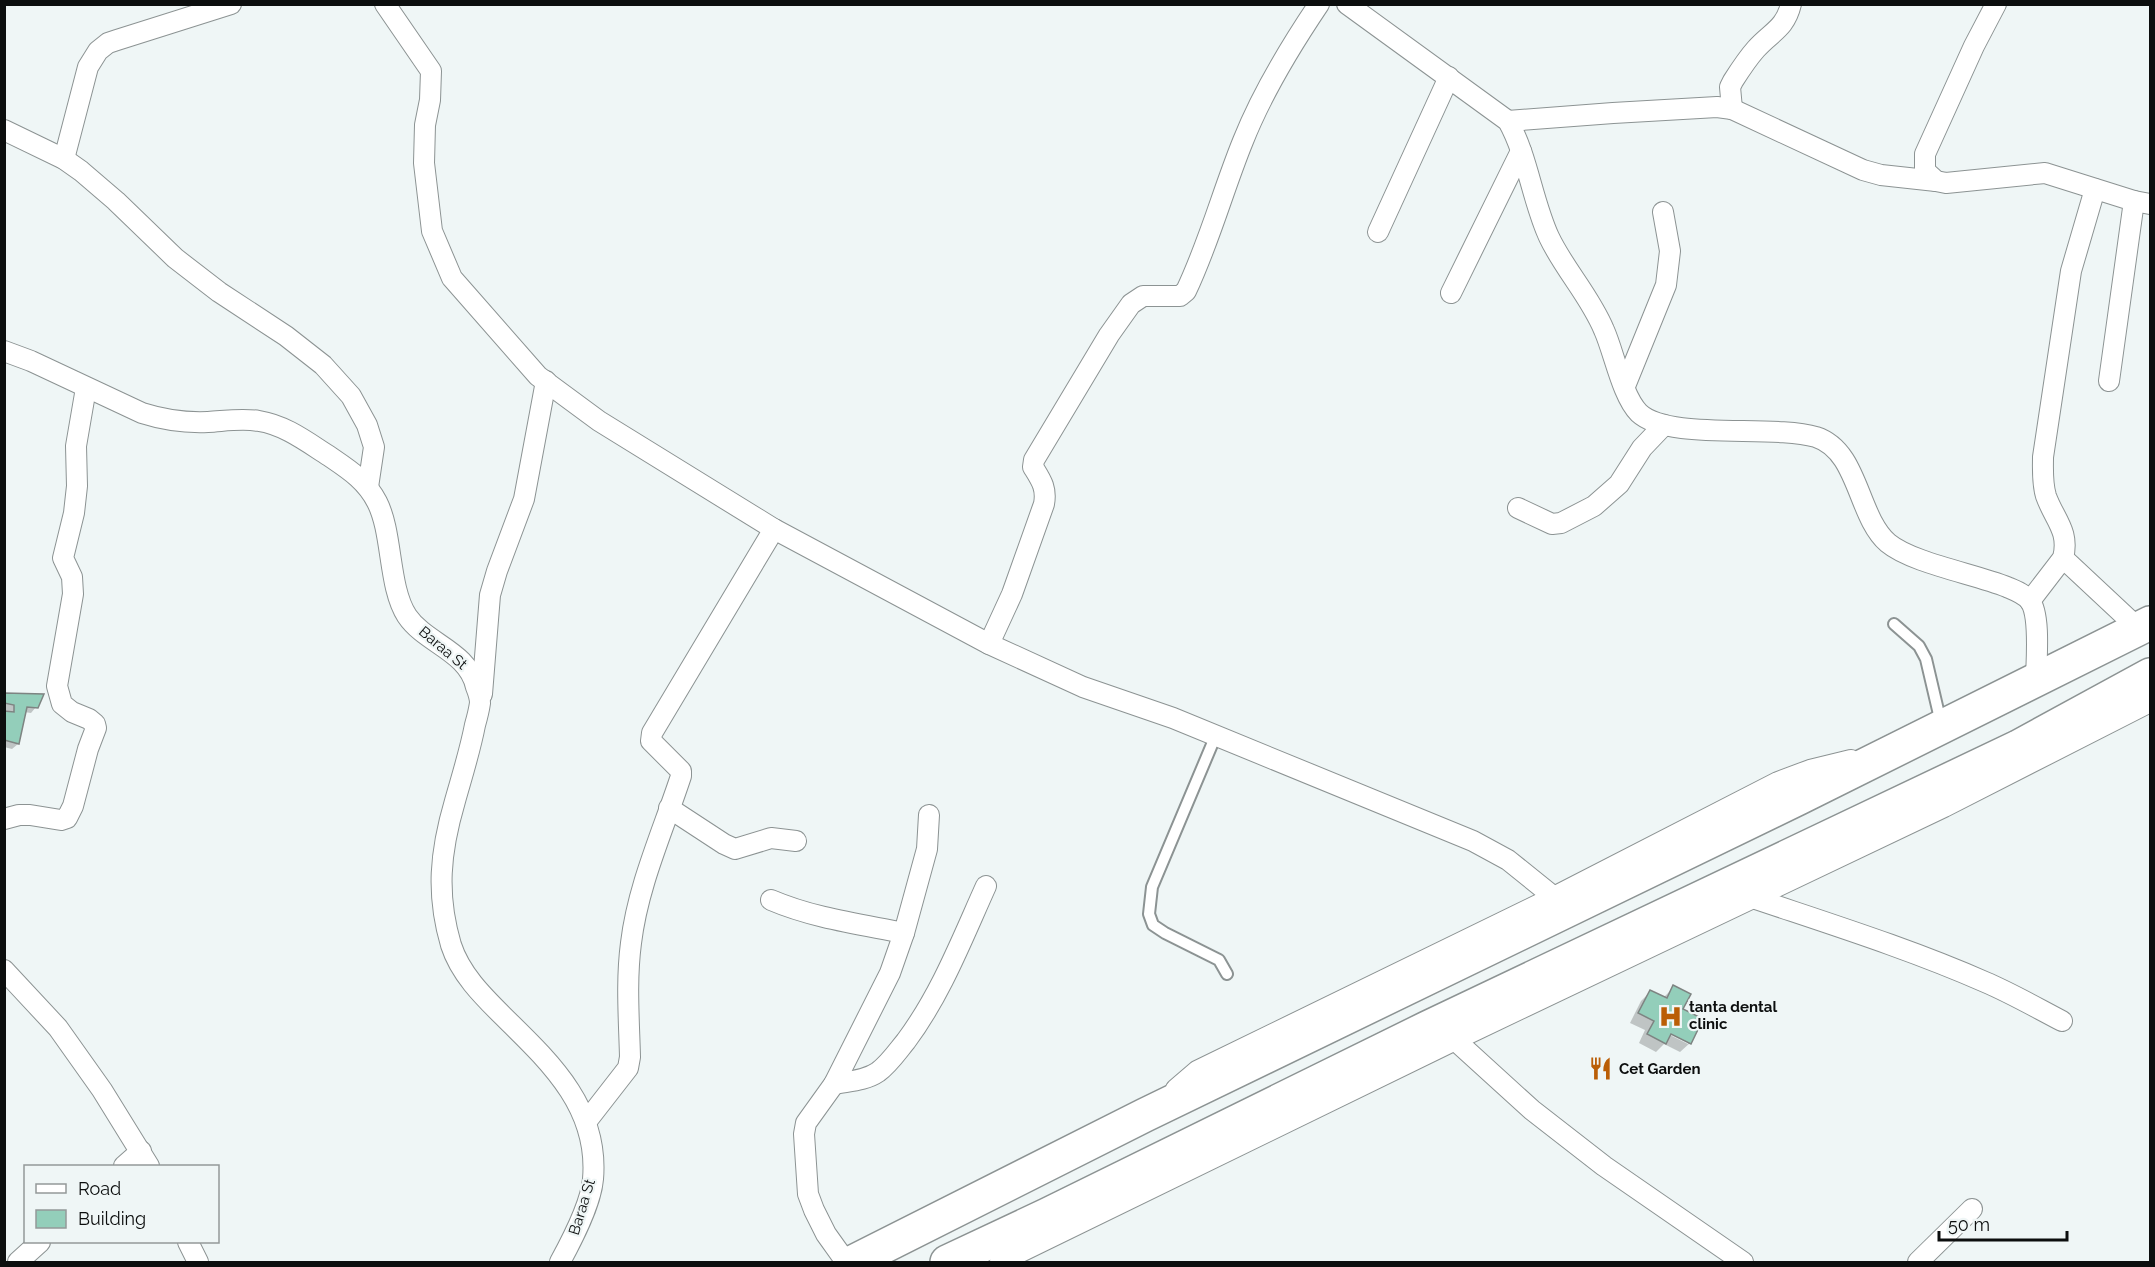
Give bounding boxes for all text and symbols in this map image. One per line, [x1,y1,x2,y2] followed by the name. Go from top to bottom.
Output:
[415,623,471,673] street label: Baraa St
[1689,998,1777,1033] place label: tanta dental clinic
[1658,1003,1684,1029] hospital icon: tanta dental clinic
[1588,1056,1614,1082] restaurant icon: Cet Garden
[1619,1060,1700,1078] place label: Cet Garden
[24,1165,219,1243] legend
[565,1177,599,1237] street label: Baraa St
[78,1178,121,1199] text: Road
[1939,1204,2066,1242] scale bar
[78,1208,146,1229] text: Building
[1948,1214,1990,1235] text: 50 m

